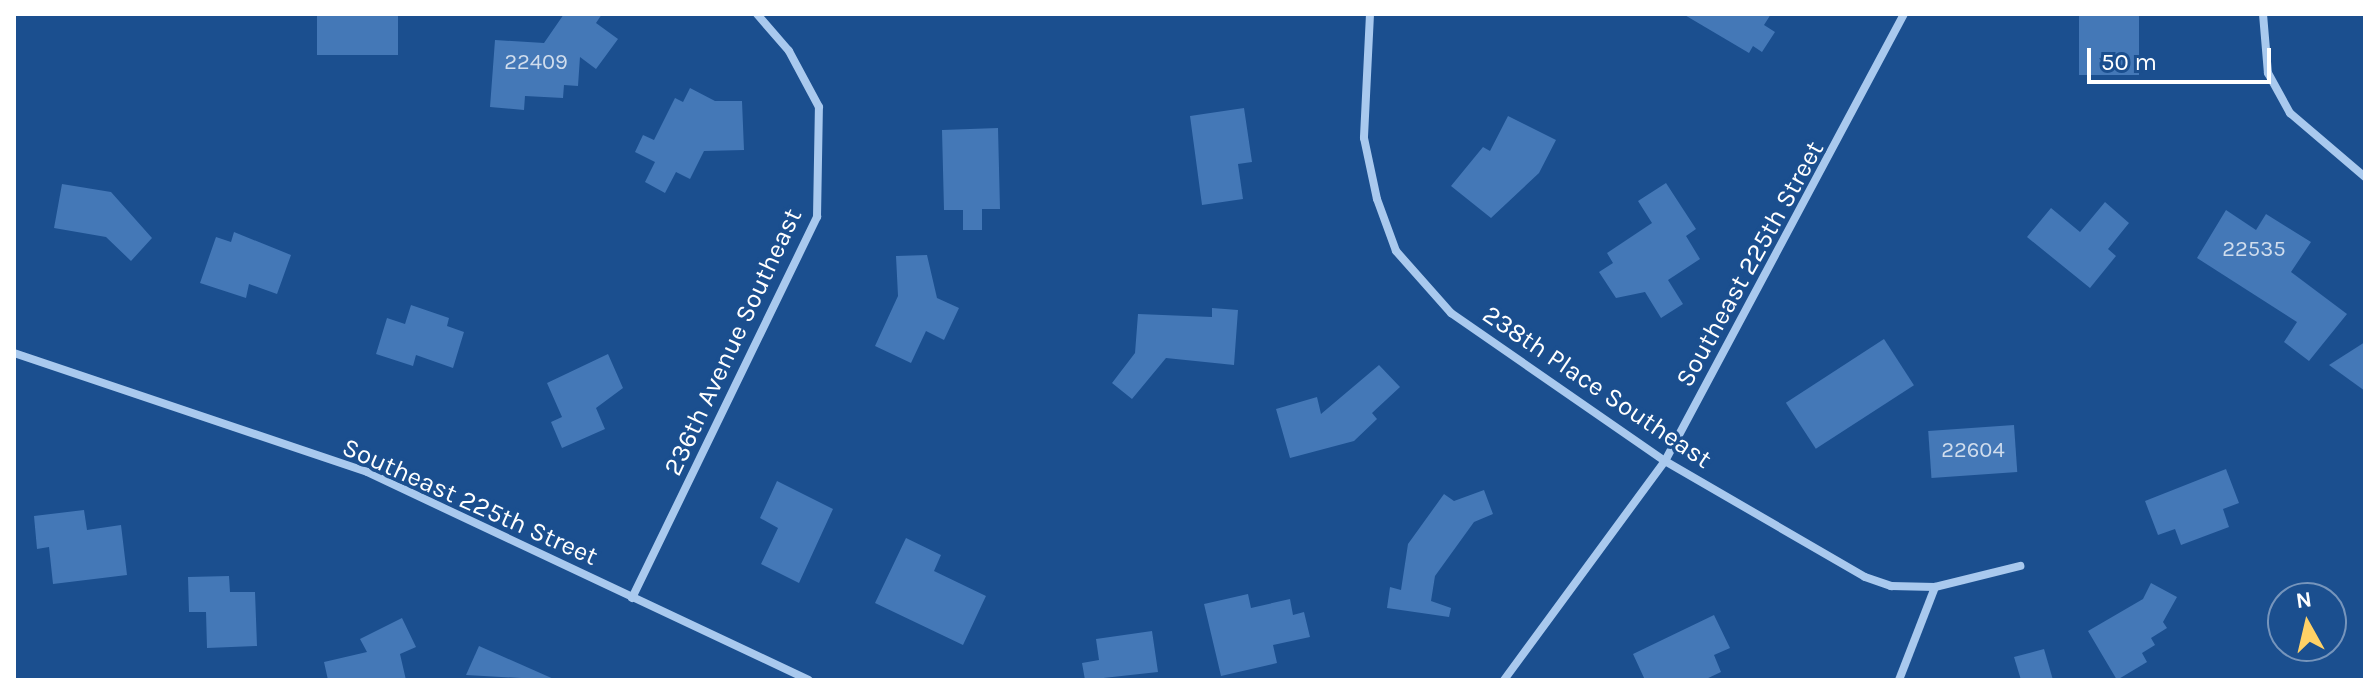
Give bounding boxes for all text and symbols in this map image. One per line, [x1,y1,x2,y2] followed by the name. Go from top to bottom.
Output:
[2091,32,2275,82] scale bar
[2101,48,2157,76] text: 50 m
[504,50,568,76] house number: 22409
[1669,136,1831,392] street label: Southeast 225th Street
[657,204,809,480] street label: 236th Avenue Southeast
[2222,237,2286,263] house number: 22535
[1477,299,1717,475] street label: 238th Place Southeast
[337,432,603,572] street label: Southeast 225th Street
[1941,438,2005,464] house number: 22604
[2267,582,2347,662] north arrow
[2294,586,2314,614] text: N

